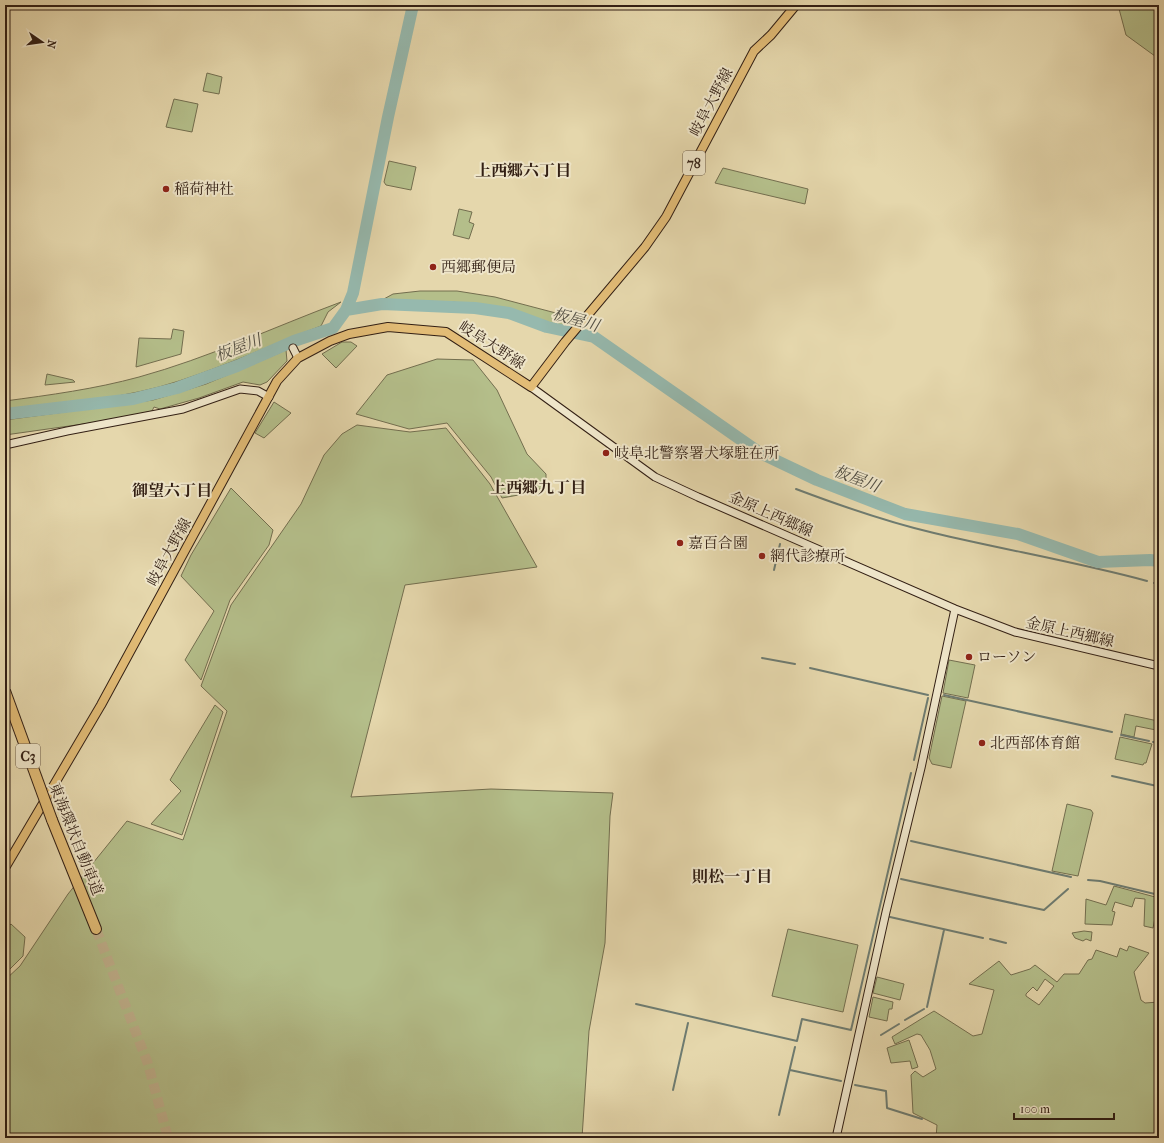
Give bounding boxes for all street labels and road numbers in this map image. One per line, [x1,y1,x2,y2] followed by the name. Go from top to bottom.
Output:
[685,65,737,139] street label: 岐阜大野線
[683,151,705,175] road number: 78
[456,317,528,373] street label: 岐阜大野線
[726,487,816,541] street label: 金原上西郷線
[143,515,195,589] street label: 岐阜大野線
[1024,613,1116,651] street label: 金原上西郷線
[16,744,40,768] road number: C3
[45,780,107,898] street label: 東海環状自動車道

